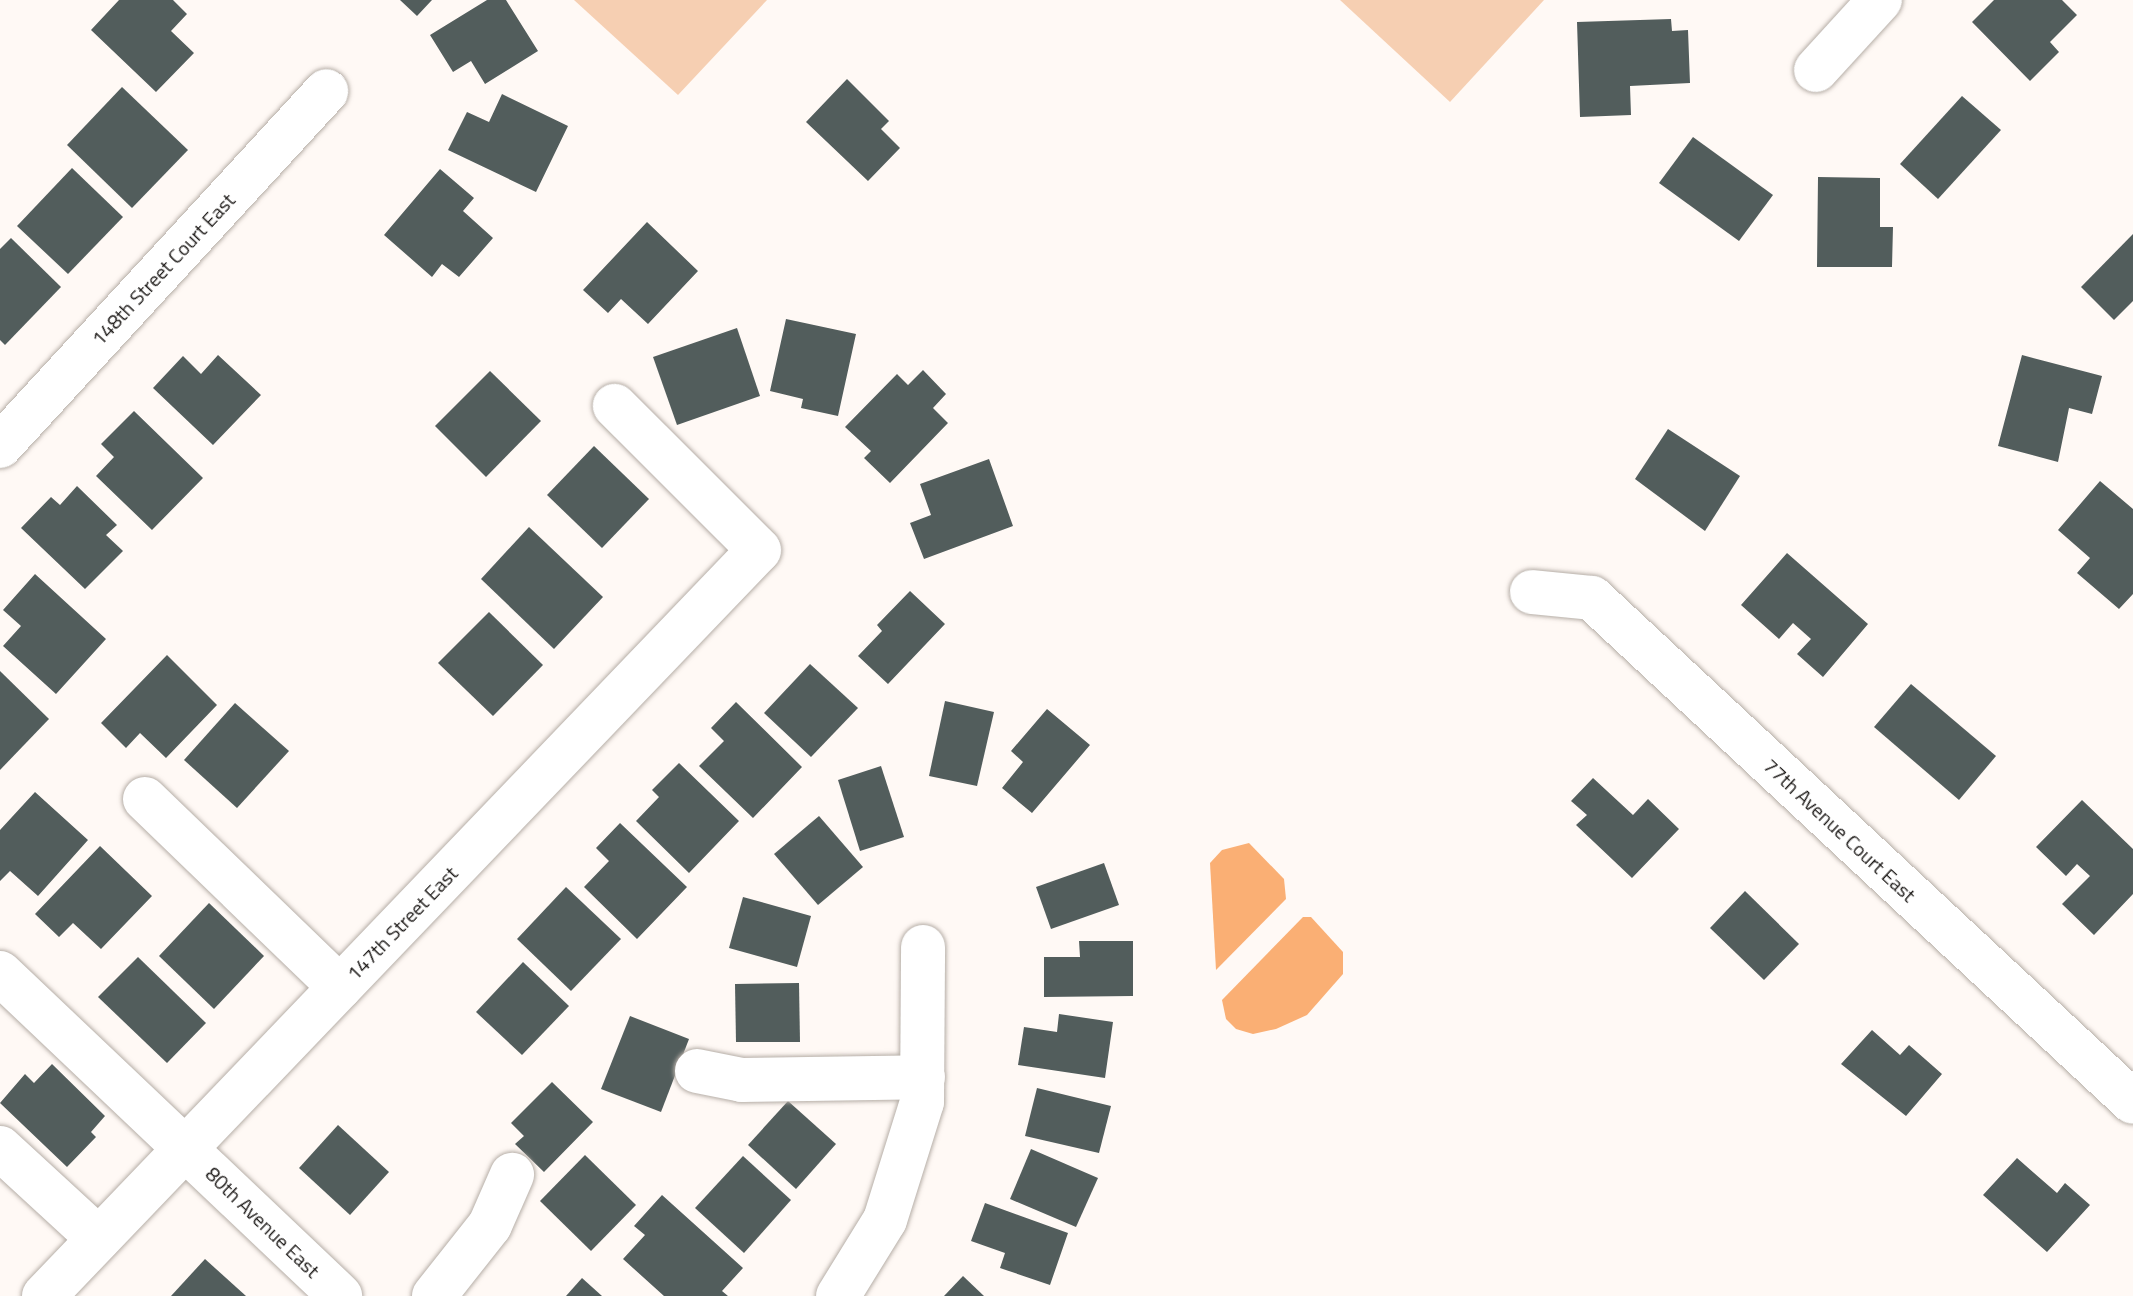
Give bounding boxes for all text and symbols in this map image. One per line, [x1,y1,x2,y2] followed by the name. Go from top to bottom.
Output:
[86,188,240,350] street label: 148th Street Court East
[1759,753,1921,907] street label: 77th Avenue Court East
[342,861,462,985] street label: 147th Street East
[201,1162,325,1282] street label: 80th Avenue East

